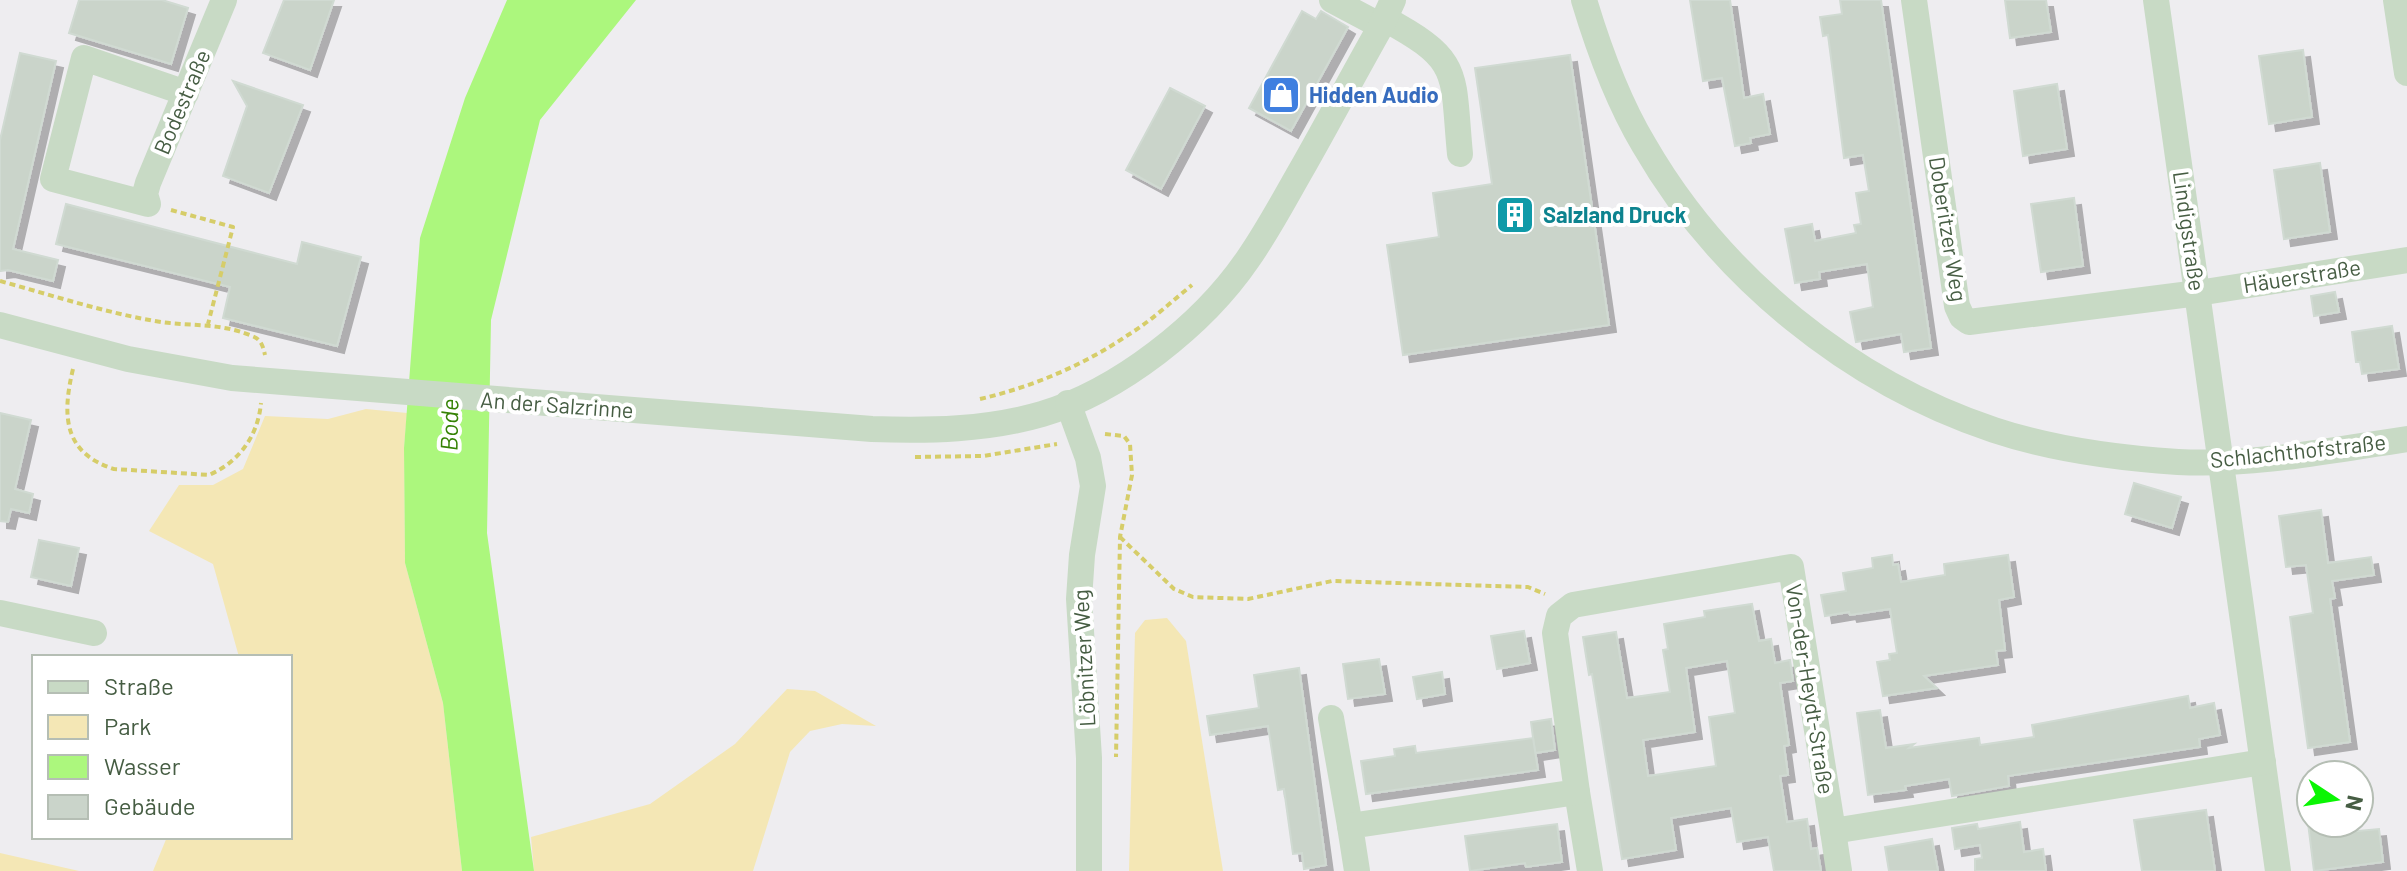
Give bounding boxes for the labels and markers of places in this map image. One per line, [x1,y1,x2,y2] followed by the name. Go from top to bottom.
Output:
[1260,74,1302,116] shop icon: Hidden Audio
[1309,81,1439,107] place label: Hidden Audio
[1494,194,1536,236] building icon: Salzland Druck
[1543,201,1687,227] place label: Salzland Druck

